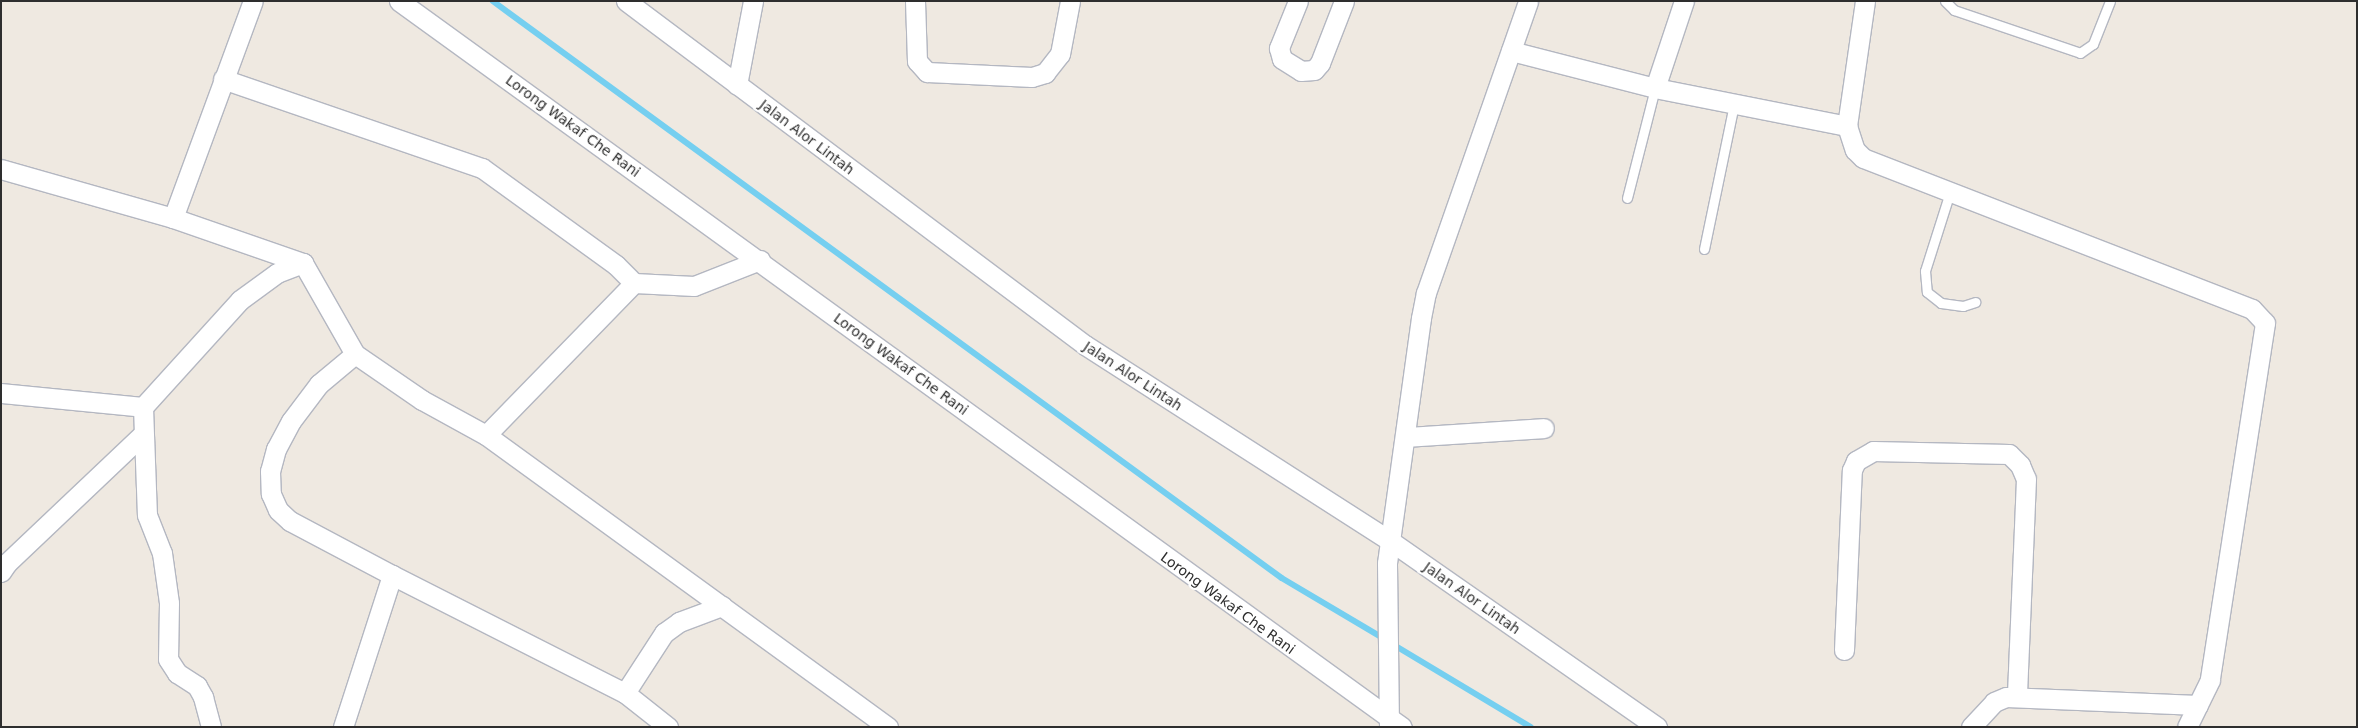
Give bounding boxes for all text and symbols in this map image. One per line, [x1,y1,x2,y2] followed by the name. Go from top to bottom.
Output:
[502,72,644,180] street label: Lorong Wakaf Che Rani
[756,96,858,178] street label: Jalan Alor Lintah
[830,310,972,418] street label: Lorong Wakaf Che Rani
[1081,338,1185,414] street label: Jalan Alor Lintah
[1157,549,1299,657] street label: Lorong Wakaf Che Rani
[1420,558,1524,638] street label: Jalan Alor Lintah

